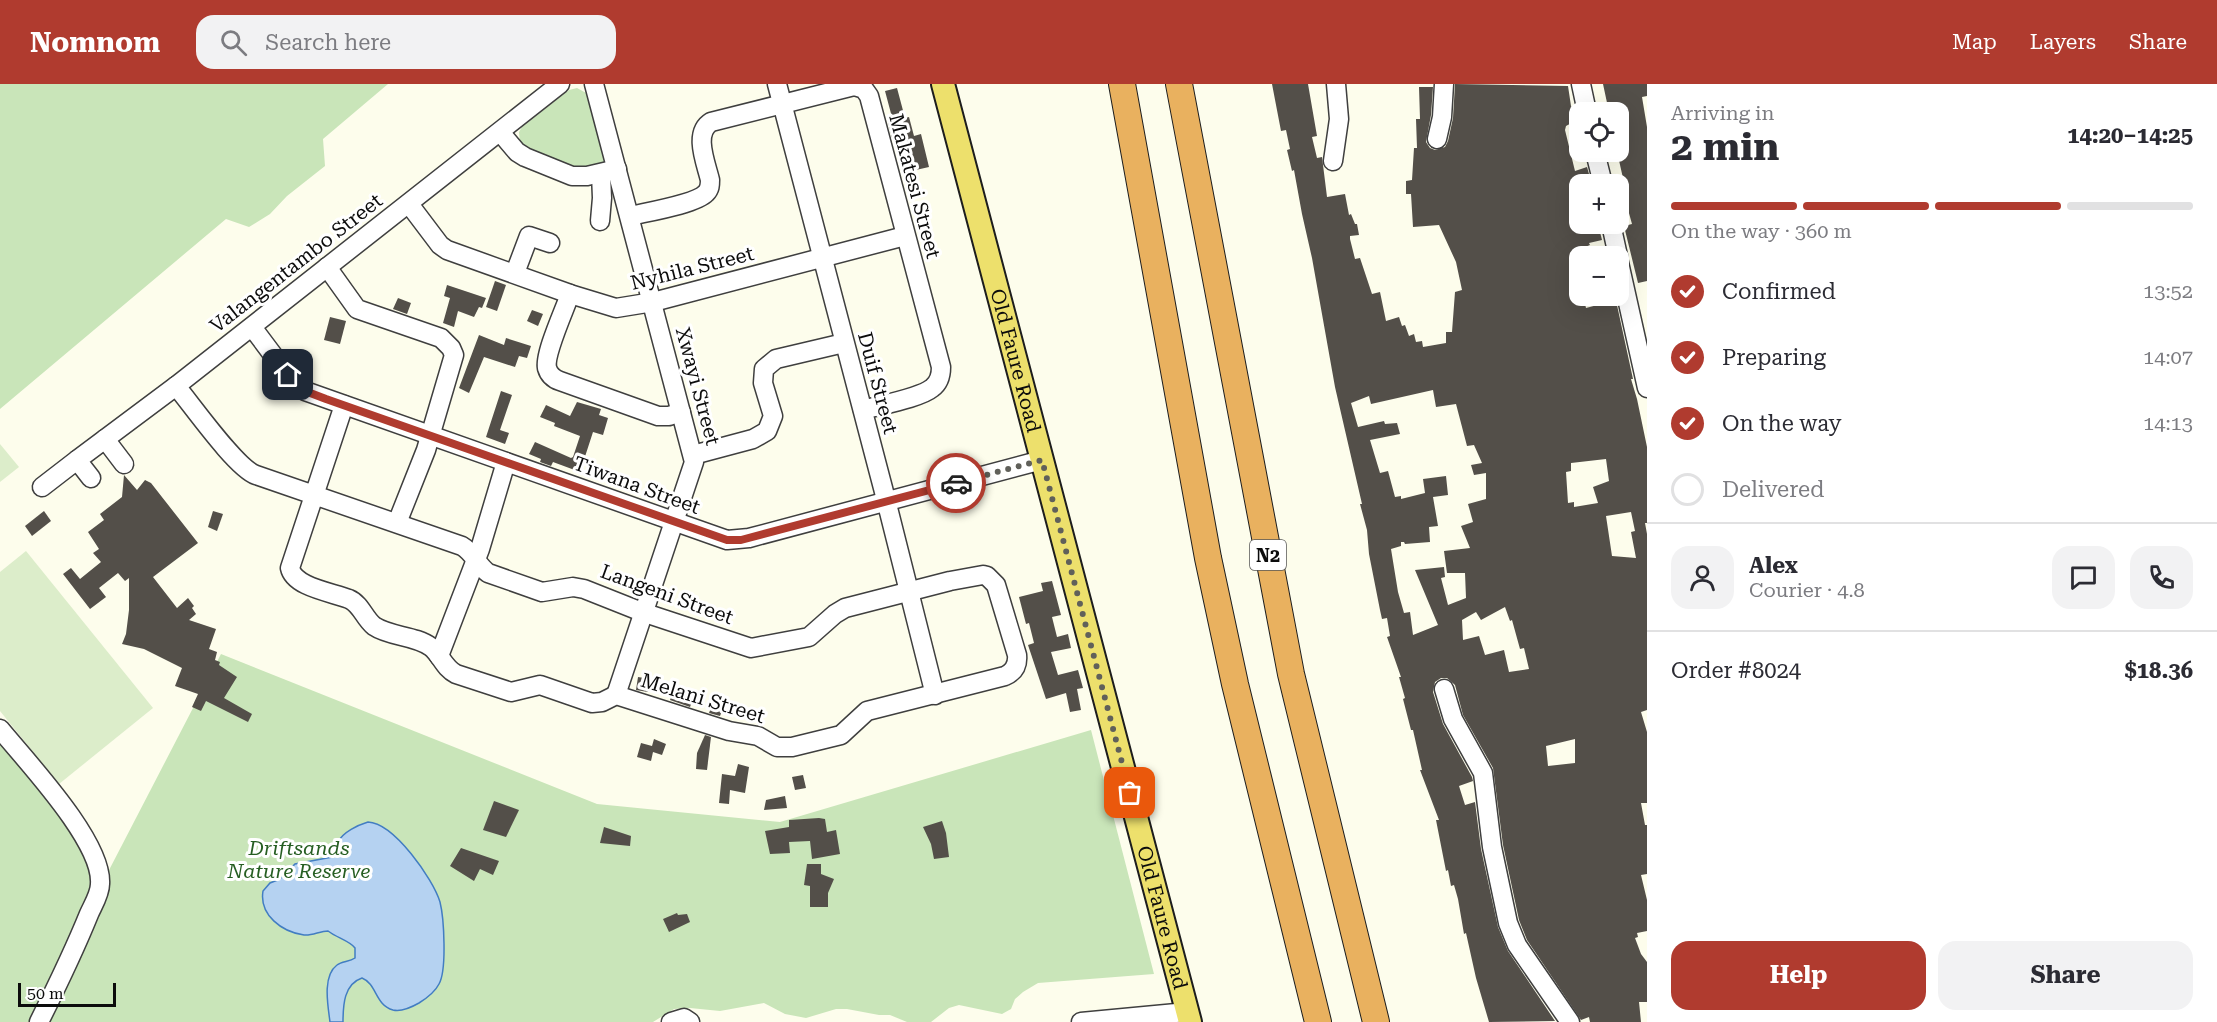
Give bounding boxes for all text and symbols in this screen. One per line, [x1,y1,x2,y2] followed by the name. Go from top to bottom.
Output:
[196,15,616,69] search box
[30,26,160,59] text: Nomnom
[217,26,250,59] icon: search
[265,30,391,55] text: Search here
[1952,30,1997,54] text: Map
[2030,30,2096,54] text: Layers
[2129,30,2187,54] text: Share
[1671,101,1774,125] text: Arriving in
[1569,102,1629,306] map controls
[1569,102,1629,162] button: locate
[884,111,946,262] street label: Makatesi Street
[2067,123,2193,148] text: 14:20–14:25
[1671,124,1779,170] text: 2 min
[1569,174,1629,234] button: +
[205,188,387,338] street label: Valangentambo Street
[1671,219,1852,243] text: On the way · 360 m
[628,241,757,295] street label: Nyhila Street
[1569,246,1629,306] button: −
[1671,275,1704,308] icon: check
[1722,279,1836,304] text: Confirmed
[2143,279,2193,303] text: 13:52
[985,286,1046,435] street label: Old Faure Road
[671,324,725,448] street label: Xwayi Street
[853,329,903,437] street label: Duif Street
[1671,341,1704,374] icon: check
[1722,345,1826,370] text: Preparing
[2143,345,2193,369] text: 14:07
[262,349,313,400] pin
[271,358,304,391] icon: home
[1671,407,1704,440] icon: check
[1722,411,1842,436] text: On the way
[2143,411,2193,435] text: 14:13
[570,451,704,519] street label: Tiwana Street
[926,453,986,513] courier
[940,467,973,500] icon: car
[1722,477,1824,502] text: Delivered
[1250,540,1286,570] road number: N2
[1671,546,1734,609] button: person
[2052,546,2115,609] button: chat
[2130,546,2193,609] button: phone
[1749,553,1798,578] text: Alex
[597,559,737,629] street label: Langeni Street
[1749,578,1865,602] text: Courier · 4.8
[1671,658,1801,683] text: Order #8024
[2124,658,2193,683] text: $18.36
[638,668,768,728] street label: Melani Street
[1104,767,1155,818] pin
[1113,776,1146,809] icon: bag
[227,836,370,883] park label: Driftsands Nature Reserve
[1132,843,1193,992] street label: Old Faure Road
[1671,941,1926,1010] button: Help
[1938,941,2193,1010] button: Share
[18,980,116,1008] scale bar
[27,984,64,1003] text: 50 m

